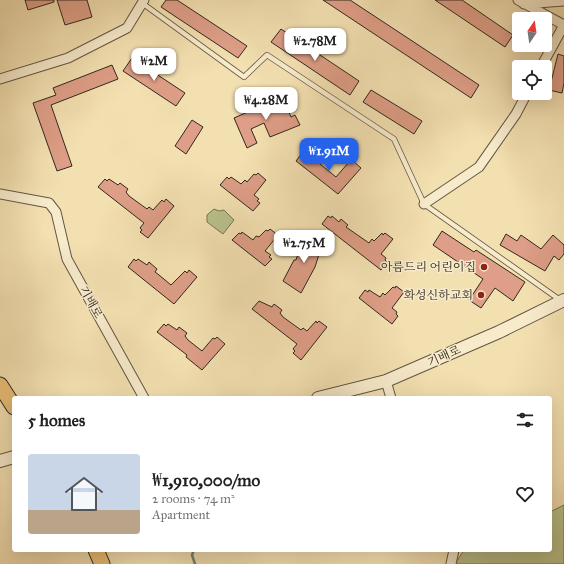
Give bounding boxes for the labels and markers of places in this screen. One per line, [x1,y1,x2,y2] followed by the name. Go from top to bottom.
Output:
[282,28,348,62] pin: ₩2.78M
[135,48,173,82] pin: ₩2M
[233,87,299,121] pin: ₩4.28M
[296,138,362,172] pin: ₩1.91M
[271,230,337,264] pin: ₩2.75M
[381,260,476,274] place label: 아름드리 어린이집
[479,262,489,272] marker: 아름드리 어린이집
[403,288,473,302] place label: 화성신하교회
[476,290,486,300] marker: 화성신하교회

